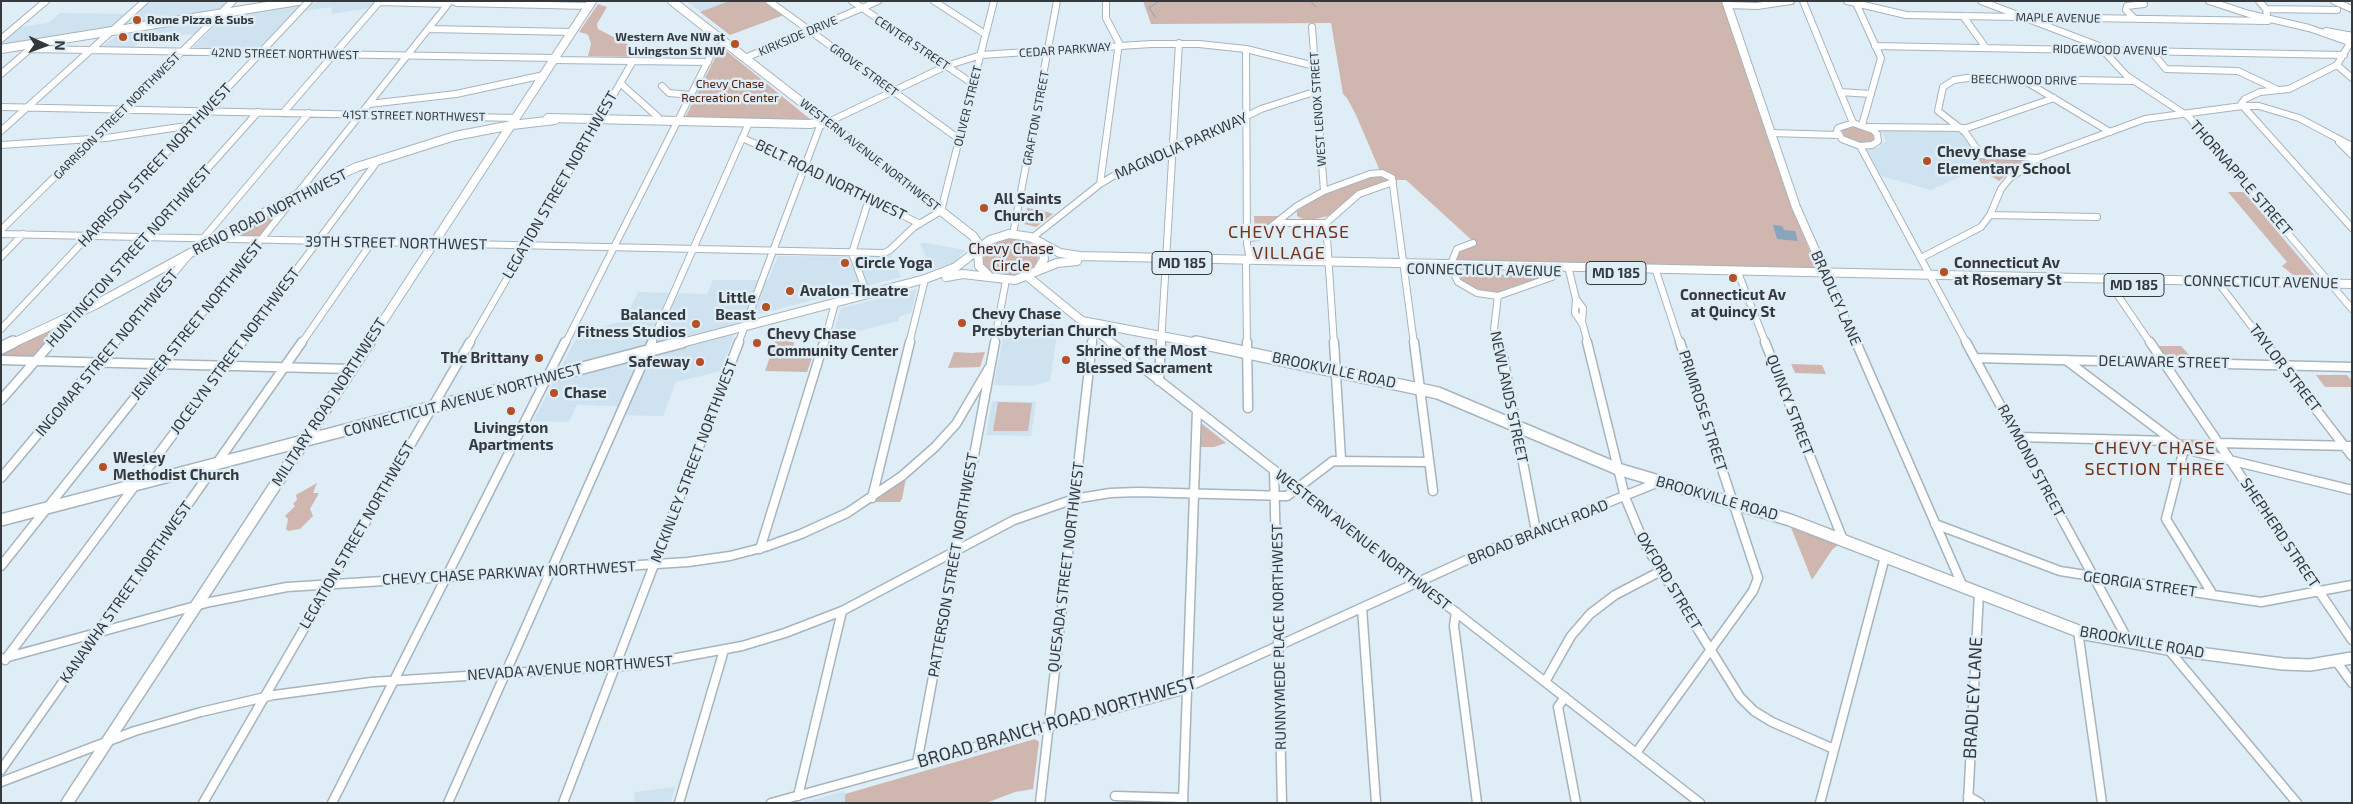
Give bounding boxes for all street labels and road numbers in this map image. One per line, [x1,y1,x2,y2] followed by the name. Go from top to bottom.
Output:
[2015,10,2101,26] street label: MAPLE AVENUE
[756,13,840,59] street label: KIRKSIDE DRIVE
[872,13,952,73] street label: CENTER STREET
[827,40,901,100] street label: GROVE STREET
[1018,40,1112,60] street label: CEDAR PARKWAY
[2052,42,2168,58] street label: RIDGEWOOD AVENUE
[211,46,359,62] street label: 42ND STREET NORTHWEST
[51,50,183,182] street label: GARRISON STREET NORTHWEST
[1307,51,1329,167] street label: WEST LENOX STREET
[951,64,985,148] street label: OLIVER STREET
[1020,69,1052,167] street label: GRAFTON STREET
[1971,72,2077,88] street label: BEECHWOOD DRIVE
[74,79,236,251] street label: HARRISON STREET NORTHWEST
[499,88,621,282] street label: LEGATION STREET NORTHWEST
[797,96,943,214] street label: WESTERN AVENUE NORTHWEST
[342,108,486,124] street label: 41ST STREET NORTHWEST
[1112,109,1250,183] street label: MAGNOLIA PARKWAY
[2186,117,2296,239] street label: THORNAPPLE STREET
[752,136,910,224] street label: BELT ROAD NORTHWEST
[42,161,216,351] street label: HUNTINGTON STREET NORTHWEST
[189,165,351,259] street label: RENO ROAD NORTHWEST
[305,232,487,254] street label: 39TH STREET NORTHWEST
[127,236,267,404] street label: JENIFER STREET NORTHWEST
[1807,248,1865,348] street label: BRADLEY LANE
[1152,252,1212,274] road number: MD 185
[1406,260,1562,280] street label: CONNECTICUT AVENUE
[1586,262,1646,284] road number: MD 185
[166,264,304,438] street label: JOCELYN STREET NORTHWEST
[32,266,182,440] street label: INGOMAR STREET NORTHWEST
[2183,272,2339,292] street label: CONNECTICUT AVENUE
[2104,274,2164,296] road number: MD 185
[268,315,390,489] street label: MILITARY ROAD NORTHWEST
[2245,320,2325,416] street label: TAYLOR STREET
[1486,329,1532,465] street label: NEWLANDS STREET
[1270,348,1398,392] street label: BROOKVILLE ROAD
[1675,348,1731,474] street label: PRIMROSE STREET
[1762,352,1818,458] street label: QUINCY STREET
[2098,352,2230,372] street label: DELAWARE STREET
[647,357,741,565] street label: MCKINLEY STREET NORTHWEST
[342,359,584,441] street label: CONNECTICUT AVENUE NORTHWEST
[1994,401,2068,521] street label: RAYMOND STREET
[296,438,418,632] street label: LEGATION STREET NORTHWEST
[924,451,982,679] street label: PATTERSON STREET NORTHWEST
[1044,461,1088,673] street label: QUESADA STREET NORTHWEST
[1271,466,1455,614] street label: WESTERN AVENUE NORTHWEST
[1654,472,1780,524] street label: BROOKVILLE ROAD
[2237,475,2323,591] street label: SHEPHERD STREET
[1465,496,1611,568] street label: BROAD BRANCH ROAD
[56,497,196,687] street label: KANAWHA STREET NORTHWEST
[1268,524,1290,750] street label: RUNNYMEDE PLACE NORTHWEST
[1633,529,1705,633] street label: OXFORD STREET
[382,557,636,589] street label: CHEVY CHASE PARKWAY NORTHWEST
[2082,567,2198,601] street label: GEORGIA STREET
[2078,622,2206,662] street label: BROOKVILLE ROAD
[1959,636,1987,760] street label: BRADLEY LANE
[466,652,674,684] street label: NEVADA AVENUE NORTHWEST
[915,672,1199,772] street label: BROAD BRANCH ROAD NORTHWEST

